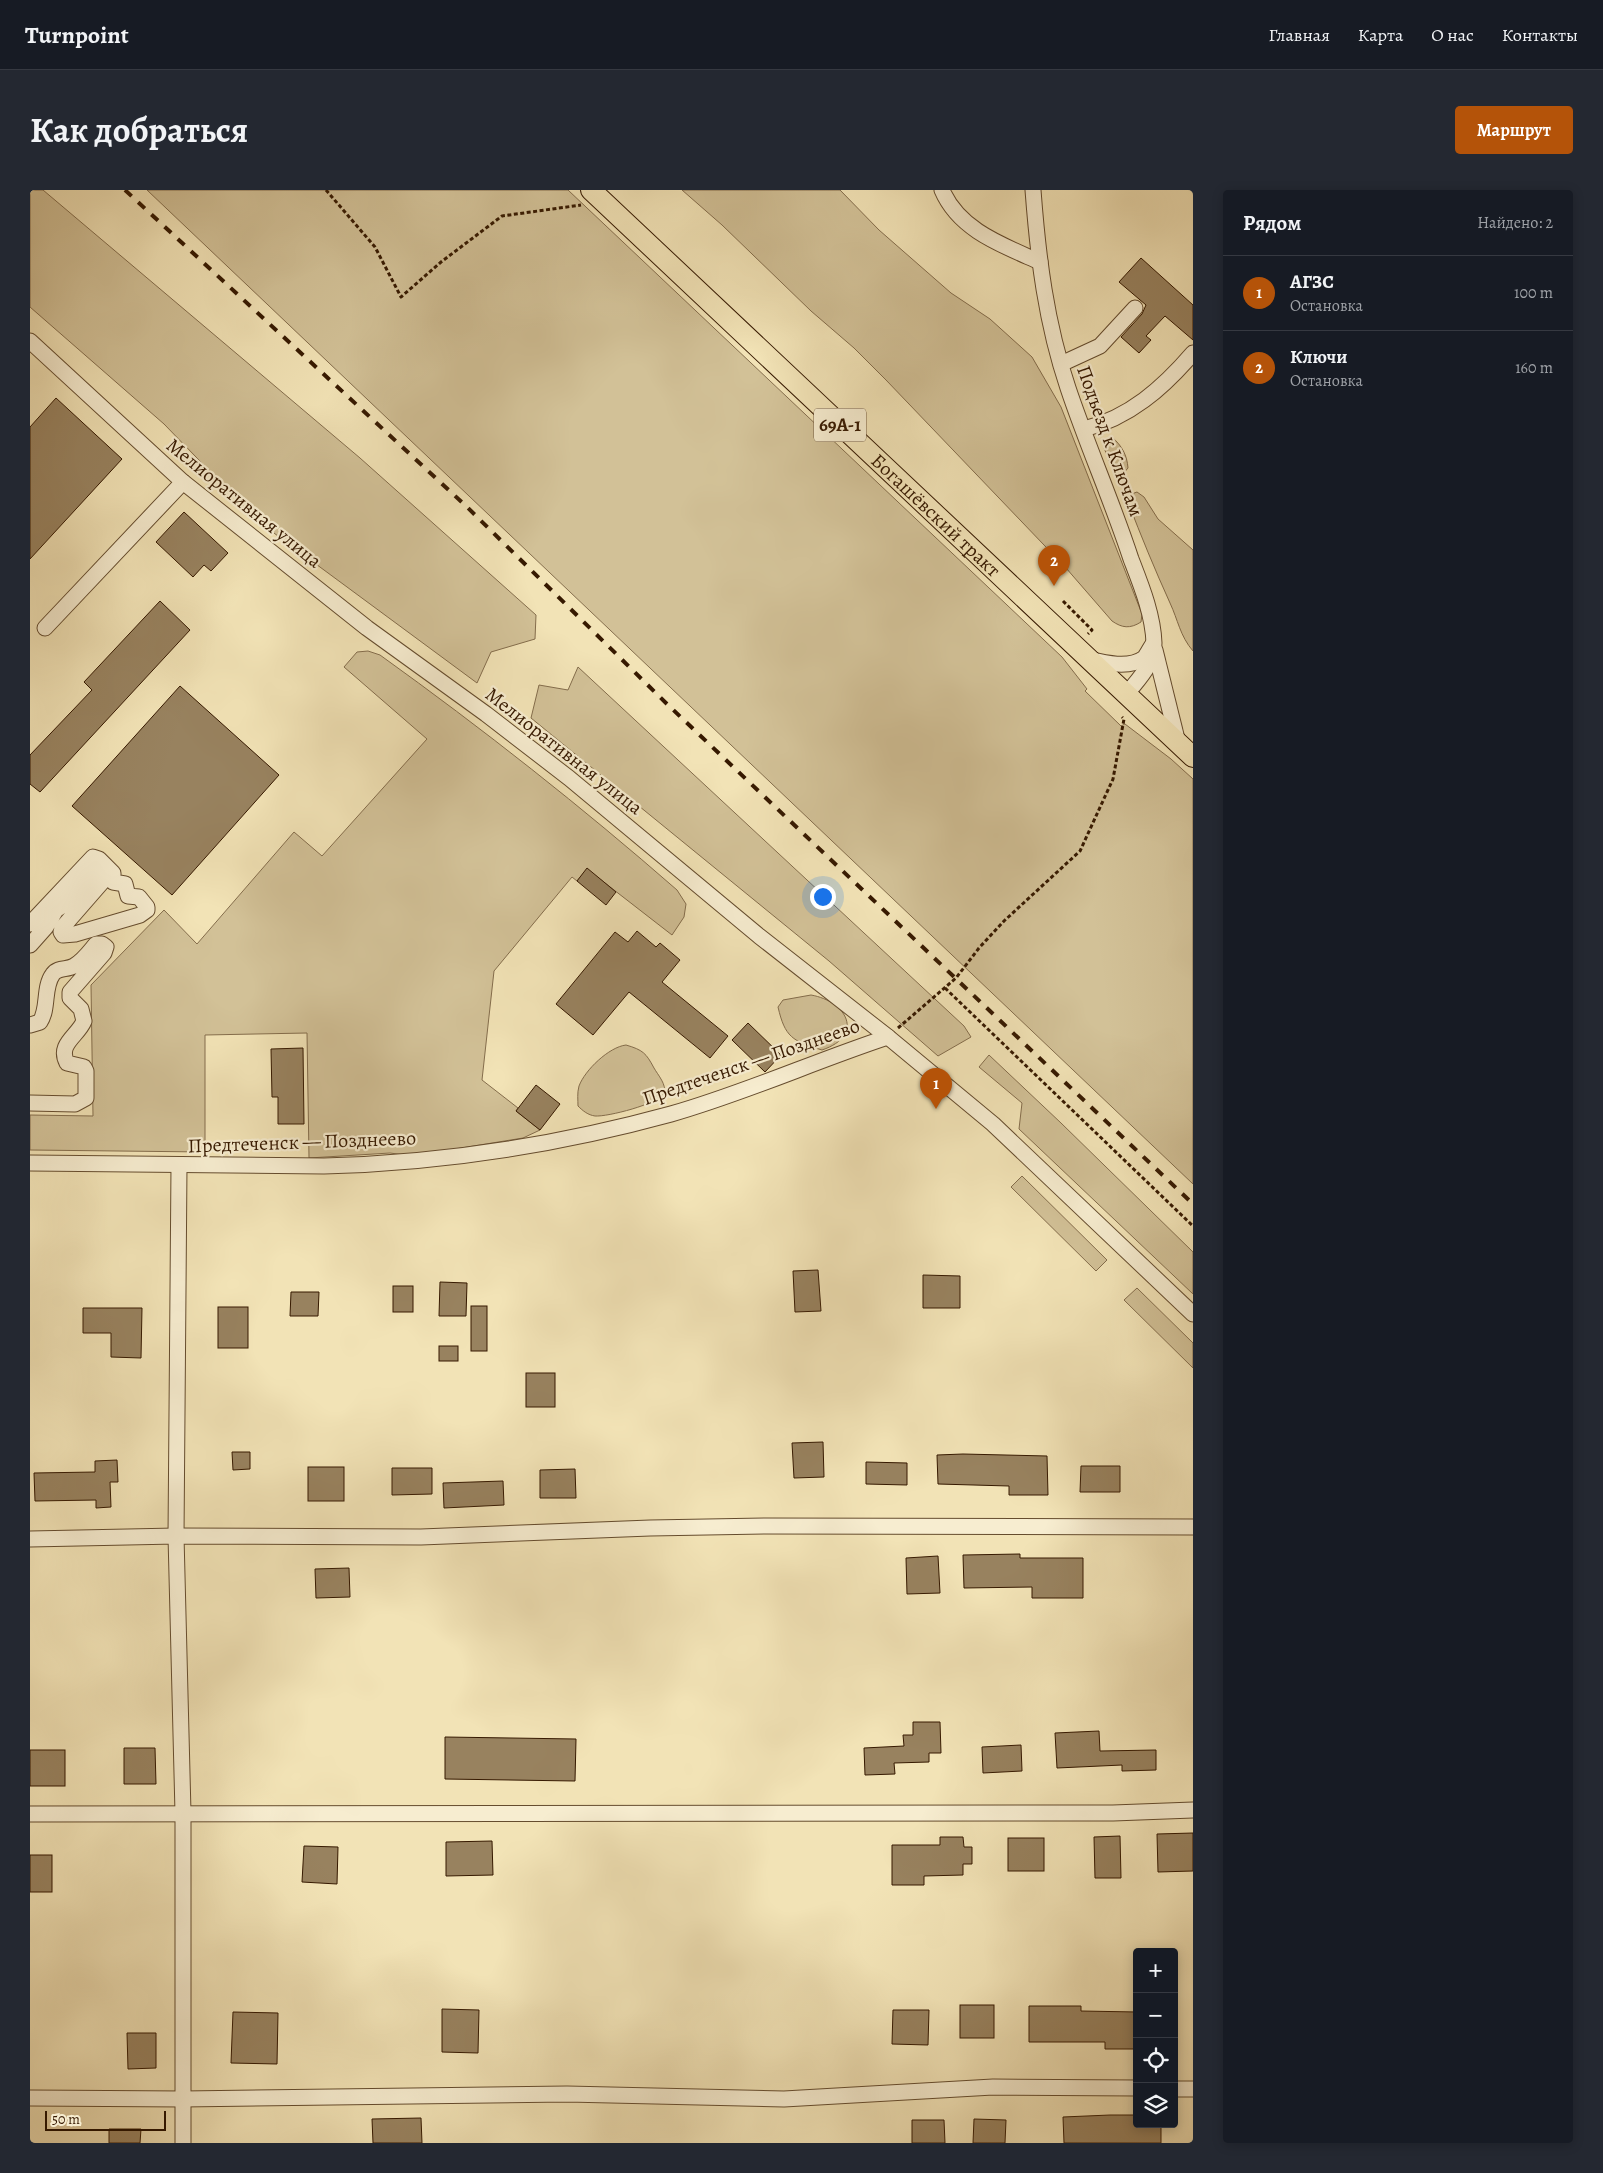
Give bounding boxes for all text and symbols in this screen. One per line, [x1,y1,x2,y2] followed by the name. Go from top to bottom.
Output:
[25,19,129,51] text: Turnpoint
[1269,23,1330,47] text: Главная
[1358,23,1403,47] text: Карта
[1431,23,1474,47] text: О нас
[1502,23,1578,47] text: Контакты
[30,106,248,154] text: Как добраться
[1455,106,1573,154] button: Маршрут
[1243,209,1301,237] text: Рядом
[1477,212,1553,234] text: Найдено: 2
[1290,269,1334,295] text: АГЗС
[1256,282,1262,304] text: 1
[1514,282,1553,304] text: 100 m
[1290,295,1363,317] text: Остановка
[1290,344,1348,370] text: Ключи
[1255,357,1263,379] text: 2
[1515,357,1553,379] text: 160 m
[1070,362,1150,520] street label: Подъезд к Ключам
[1290,370,1363,392] text: Остановка
[814,408,866,442] road number: 69А-1
[161,432,328,575] street label: Мелиоративная улица
[865,447,1007,583] street label: Богашёвский тракт
[1038,545,1070,586] pin: 2
[480,681,649,821] street label: Мелиоративная улица
[810,884,836,910] your location
[639,1012,863,1112] street label: Предтеченск — Позднеево
[920,1068,952,1109] pin: 1
[187,1125,417,1159] street label: Предтеченск — Позднеево
[1133,1948,1178,2128] map controls
[1133,1948,1178,1993] button: +
[1133,1993,1178,2038] button: −
[1133,2038,1178,2083] button: locate
[1133,2083,1178,2128] button: layers
[45,2108,166,2131] scale bar
[52,2110,80,2129] text: 50 m

